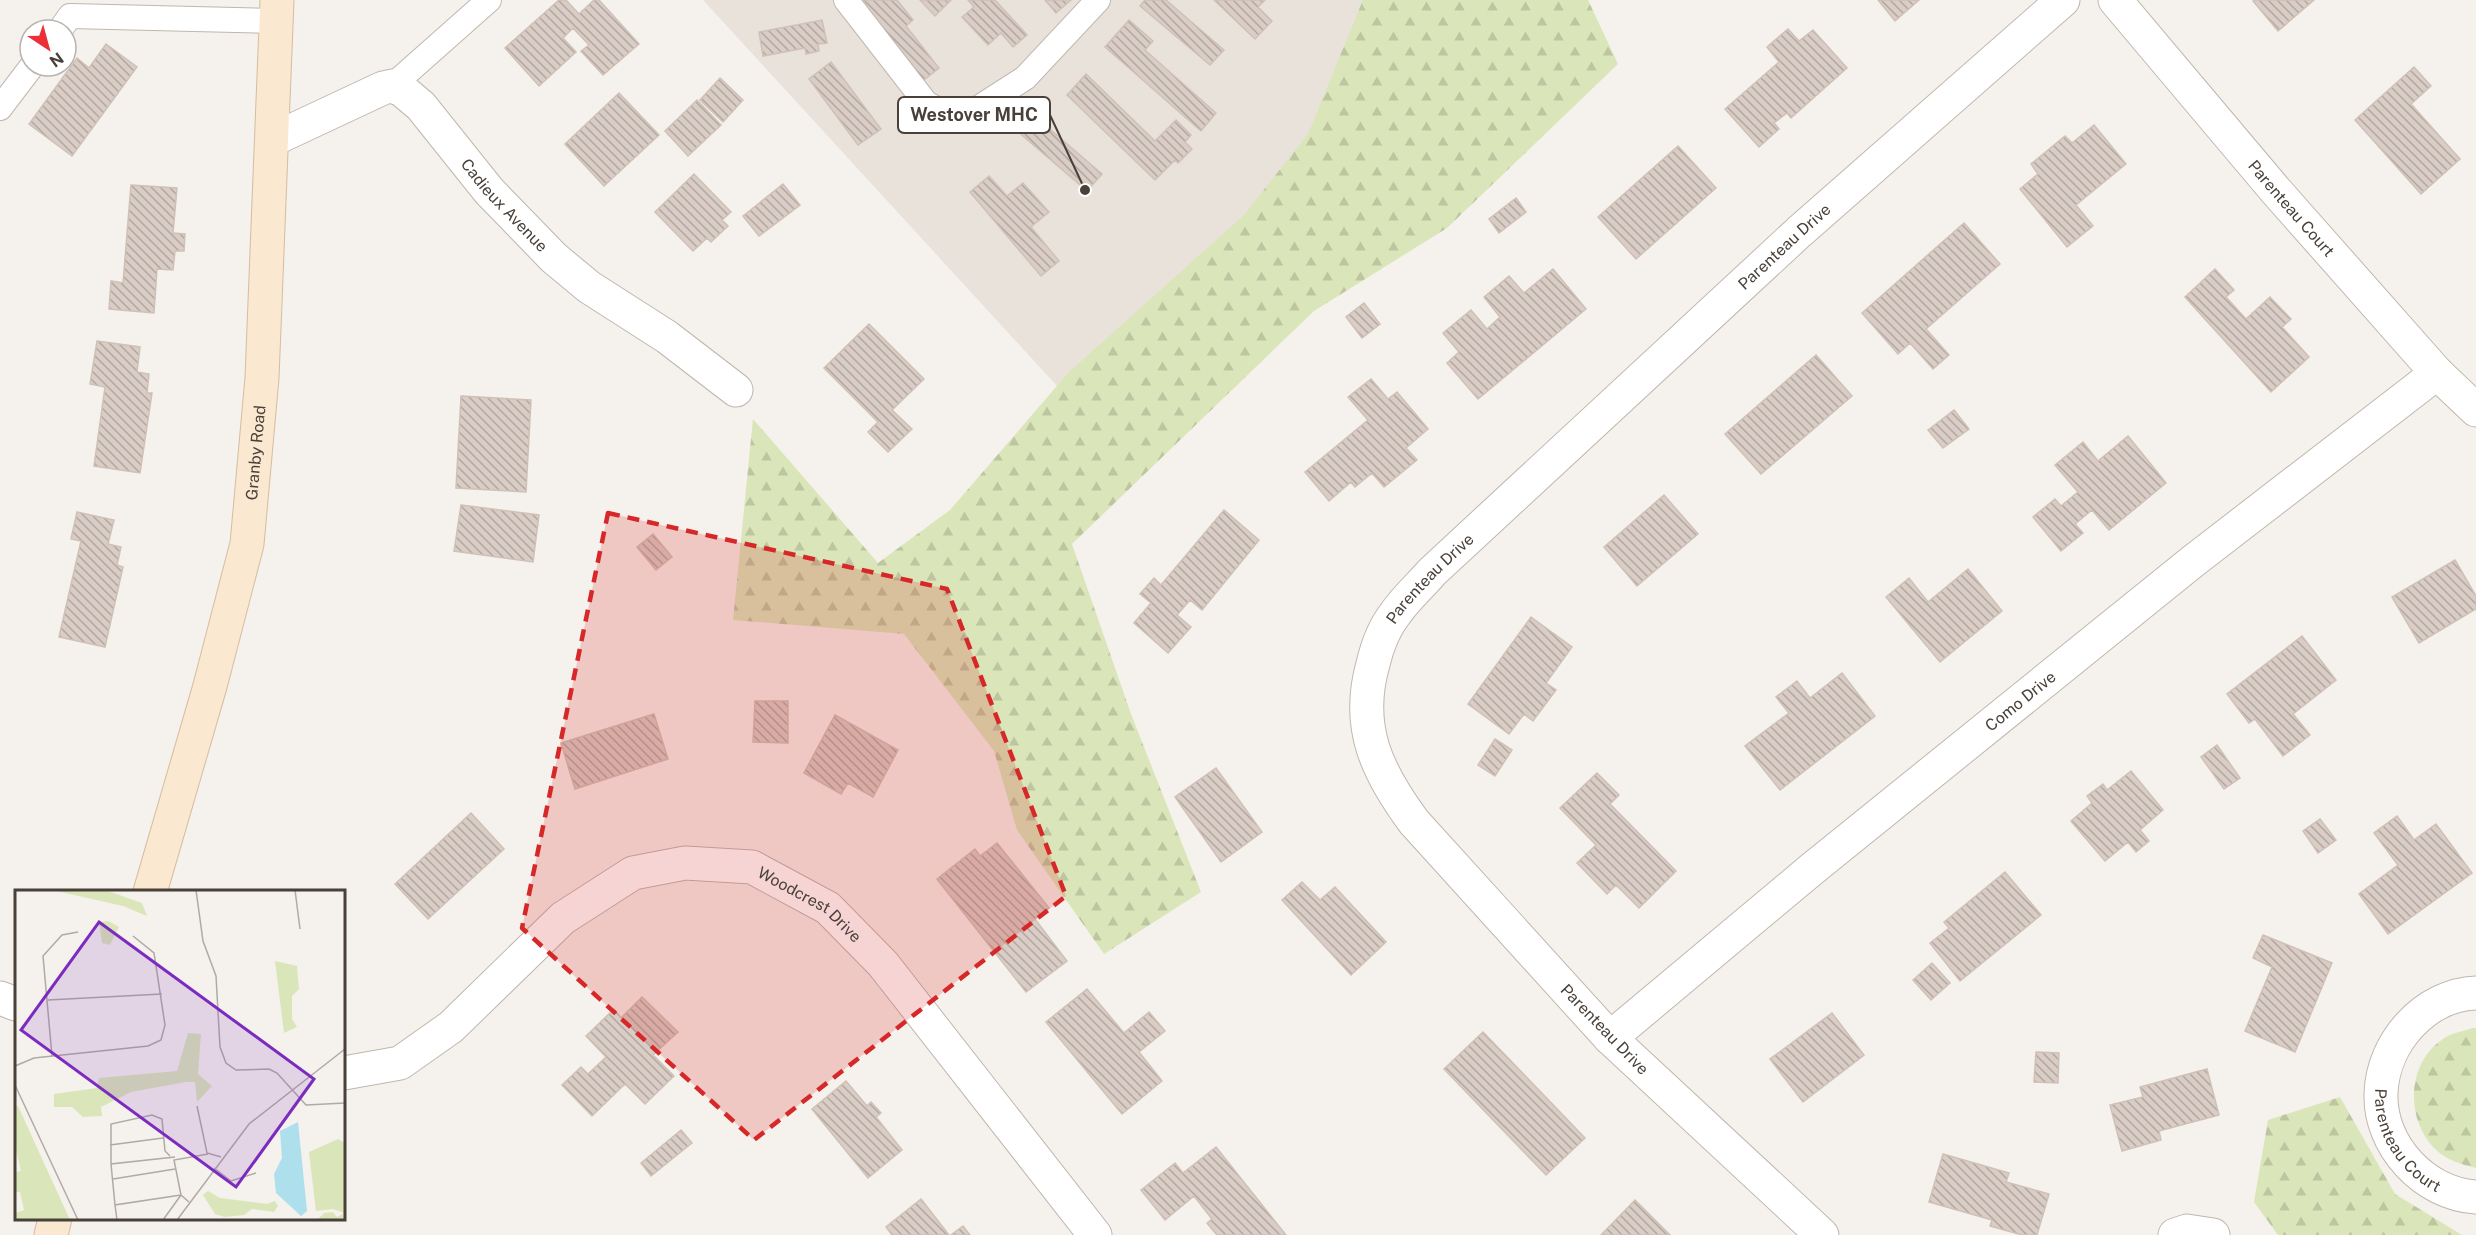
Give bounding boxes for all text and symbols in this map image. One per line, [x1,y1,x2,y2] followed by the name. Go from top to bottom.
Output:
[18,18,78,78] north arrow
[46,48,67,71] text: N
[898,97,1050,133] callout: Westover MHC
[910,104,1038,125] text: Westover MHC
[457,155,552,256] street label: Cadieux Avenue
[2244,156,2338,261] street label: Parenteau Court
[1734,200,1835,294] street label: Parenteau Drive
[242,404,270,501] street label: Granby Road
[1382,529,1478,627] street label: Parenteau Drive
[1981,667,2060,735] street label: Como Drive
[754,863,865,946] street label: Woodcrest Drive
[15,890,345,1220] inset map
[1557,980,1653,1078] street label: Parenteau Drive
[2371,1088,2444,1196] street label: Parenteau Court

